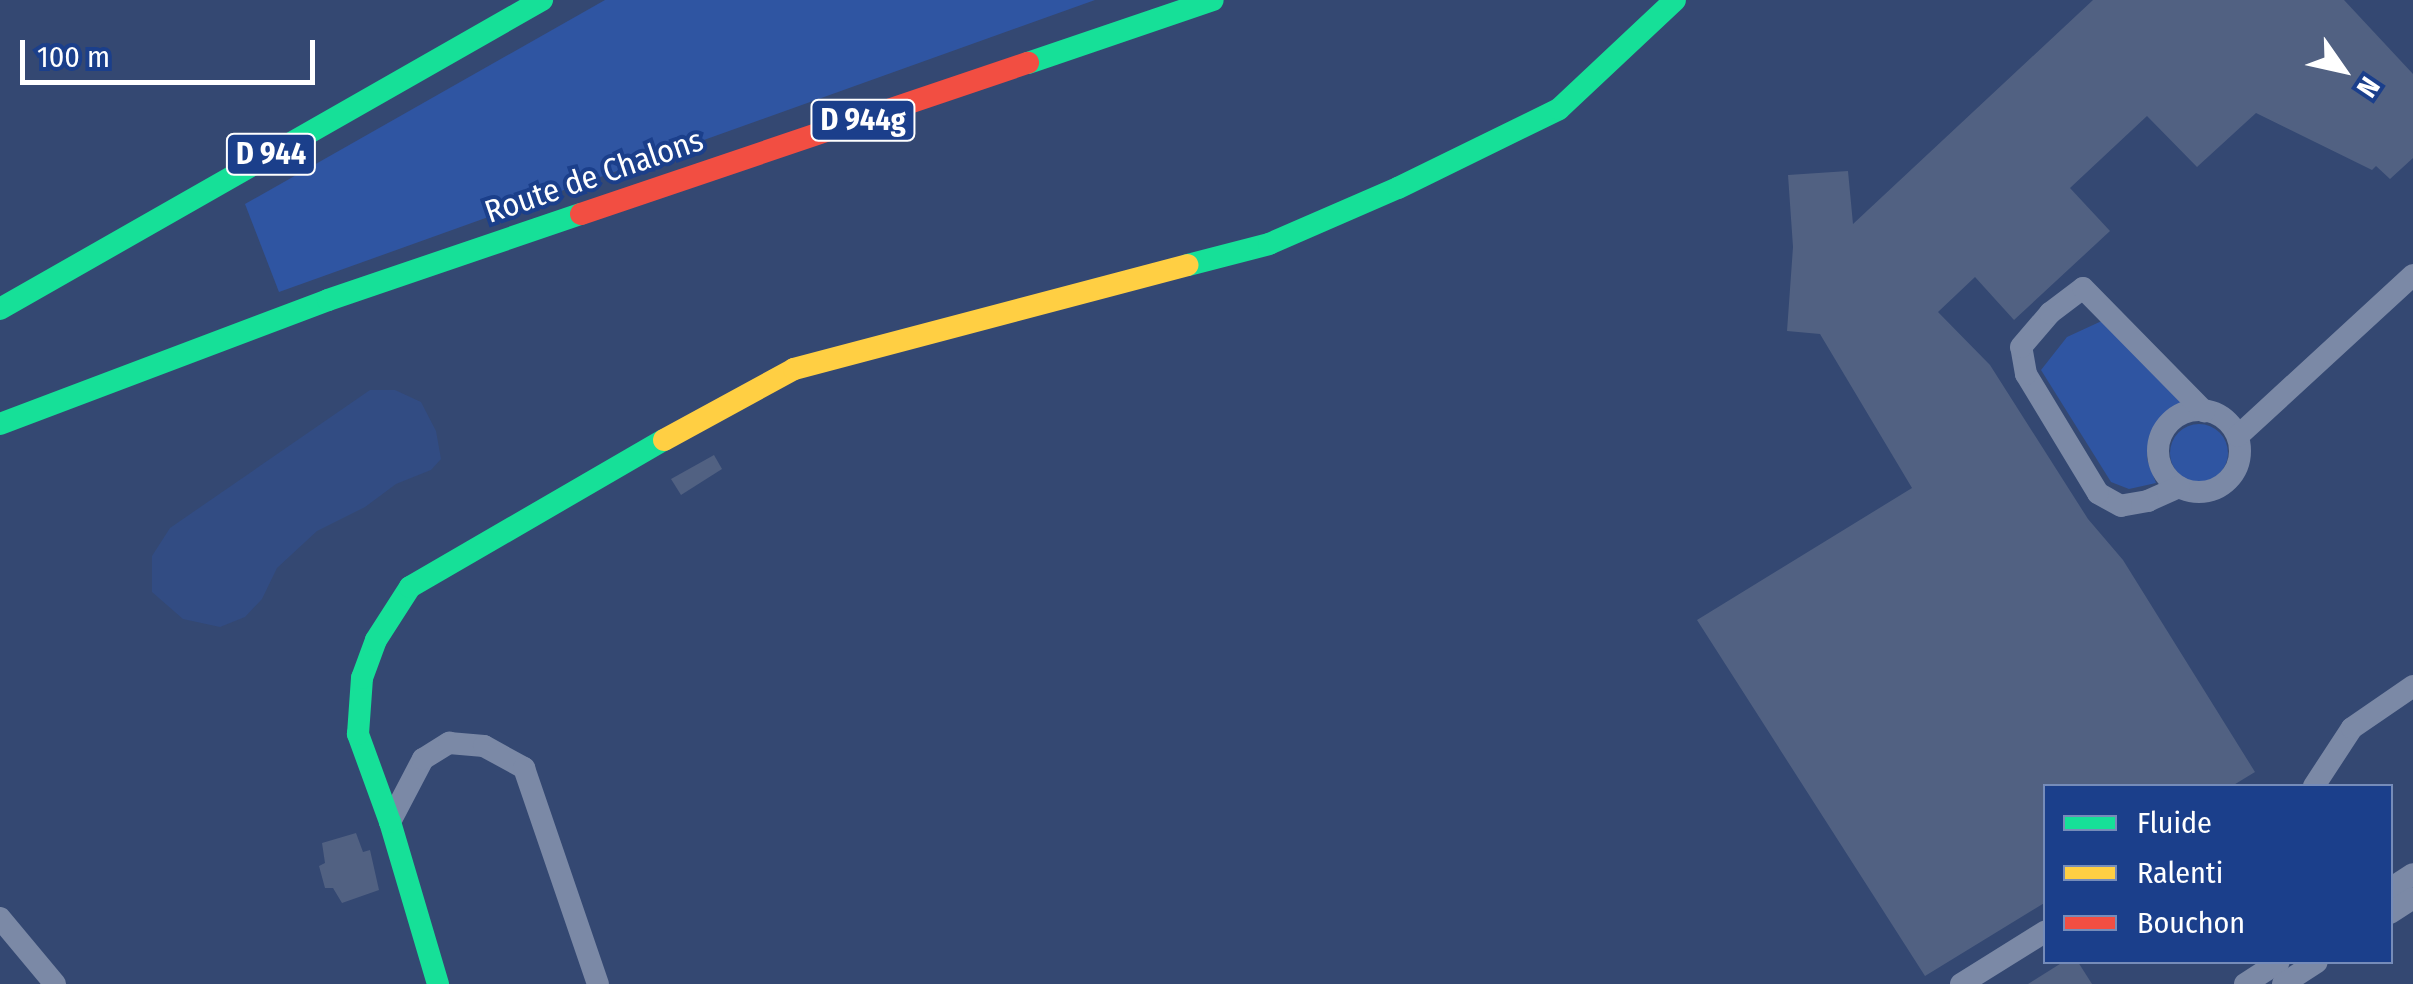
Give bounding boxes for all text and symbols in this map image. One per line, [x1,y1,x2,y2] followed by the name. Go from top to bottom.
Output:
[25,20,320,82] scale bar
[2293,20,2393,120] north arrow
[37,39,110,75] text: 100 m
[2350,71,2387,103] text: N
[808,95,918,145] road number: D 944g
[480,121,708,231] street label: Route de Chalons
[224,129,318,179] road number: D 944
[2043,784,2393,964] legend
[2137,805,2212,841] text: Fluide
[2137,855,2223,891] text: Ralenti
[2137,905,2245,941] text: Bouchon

